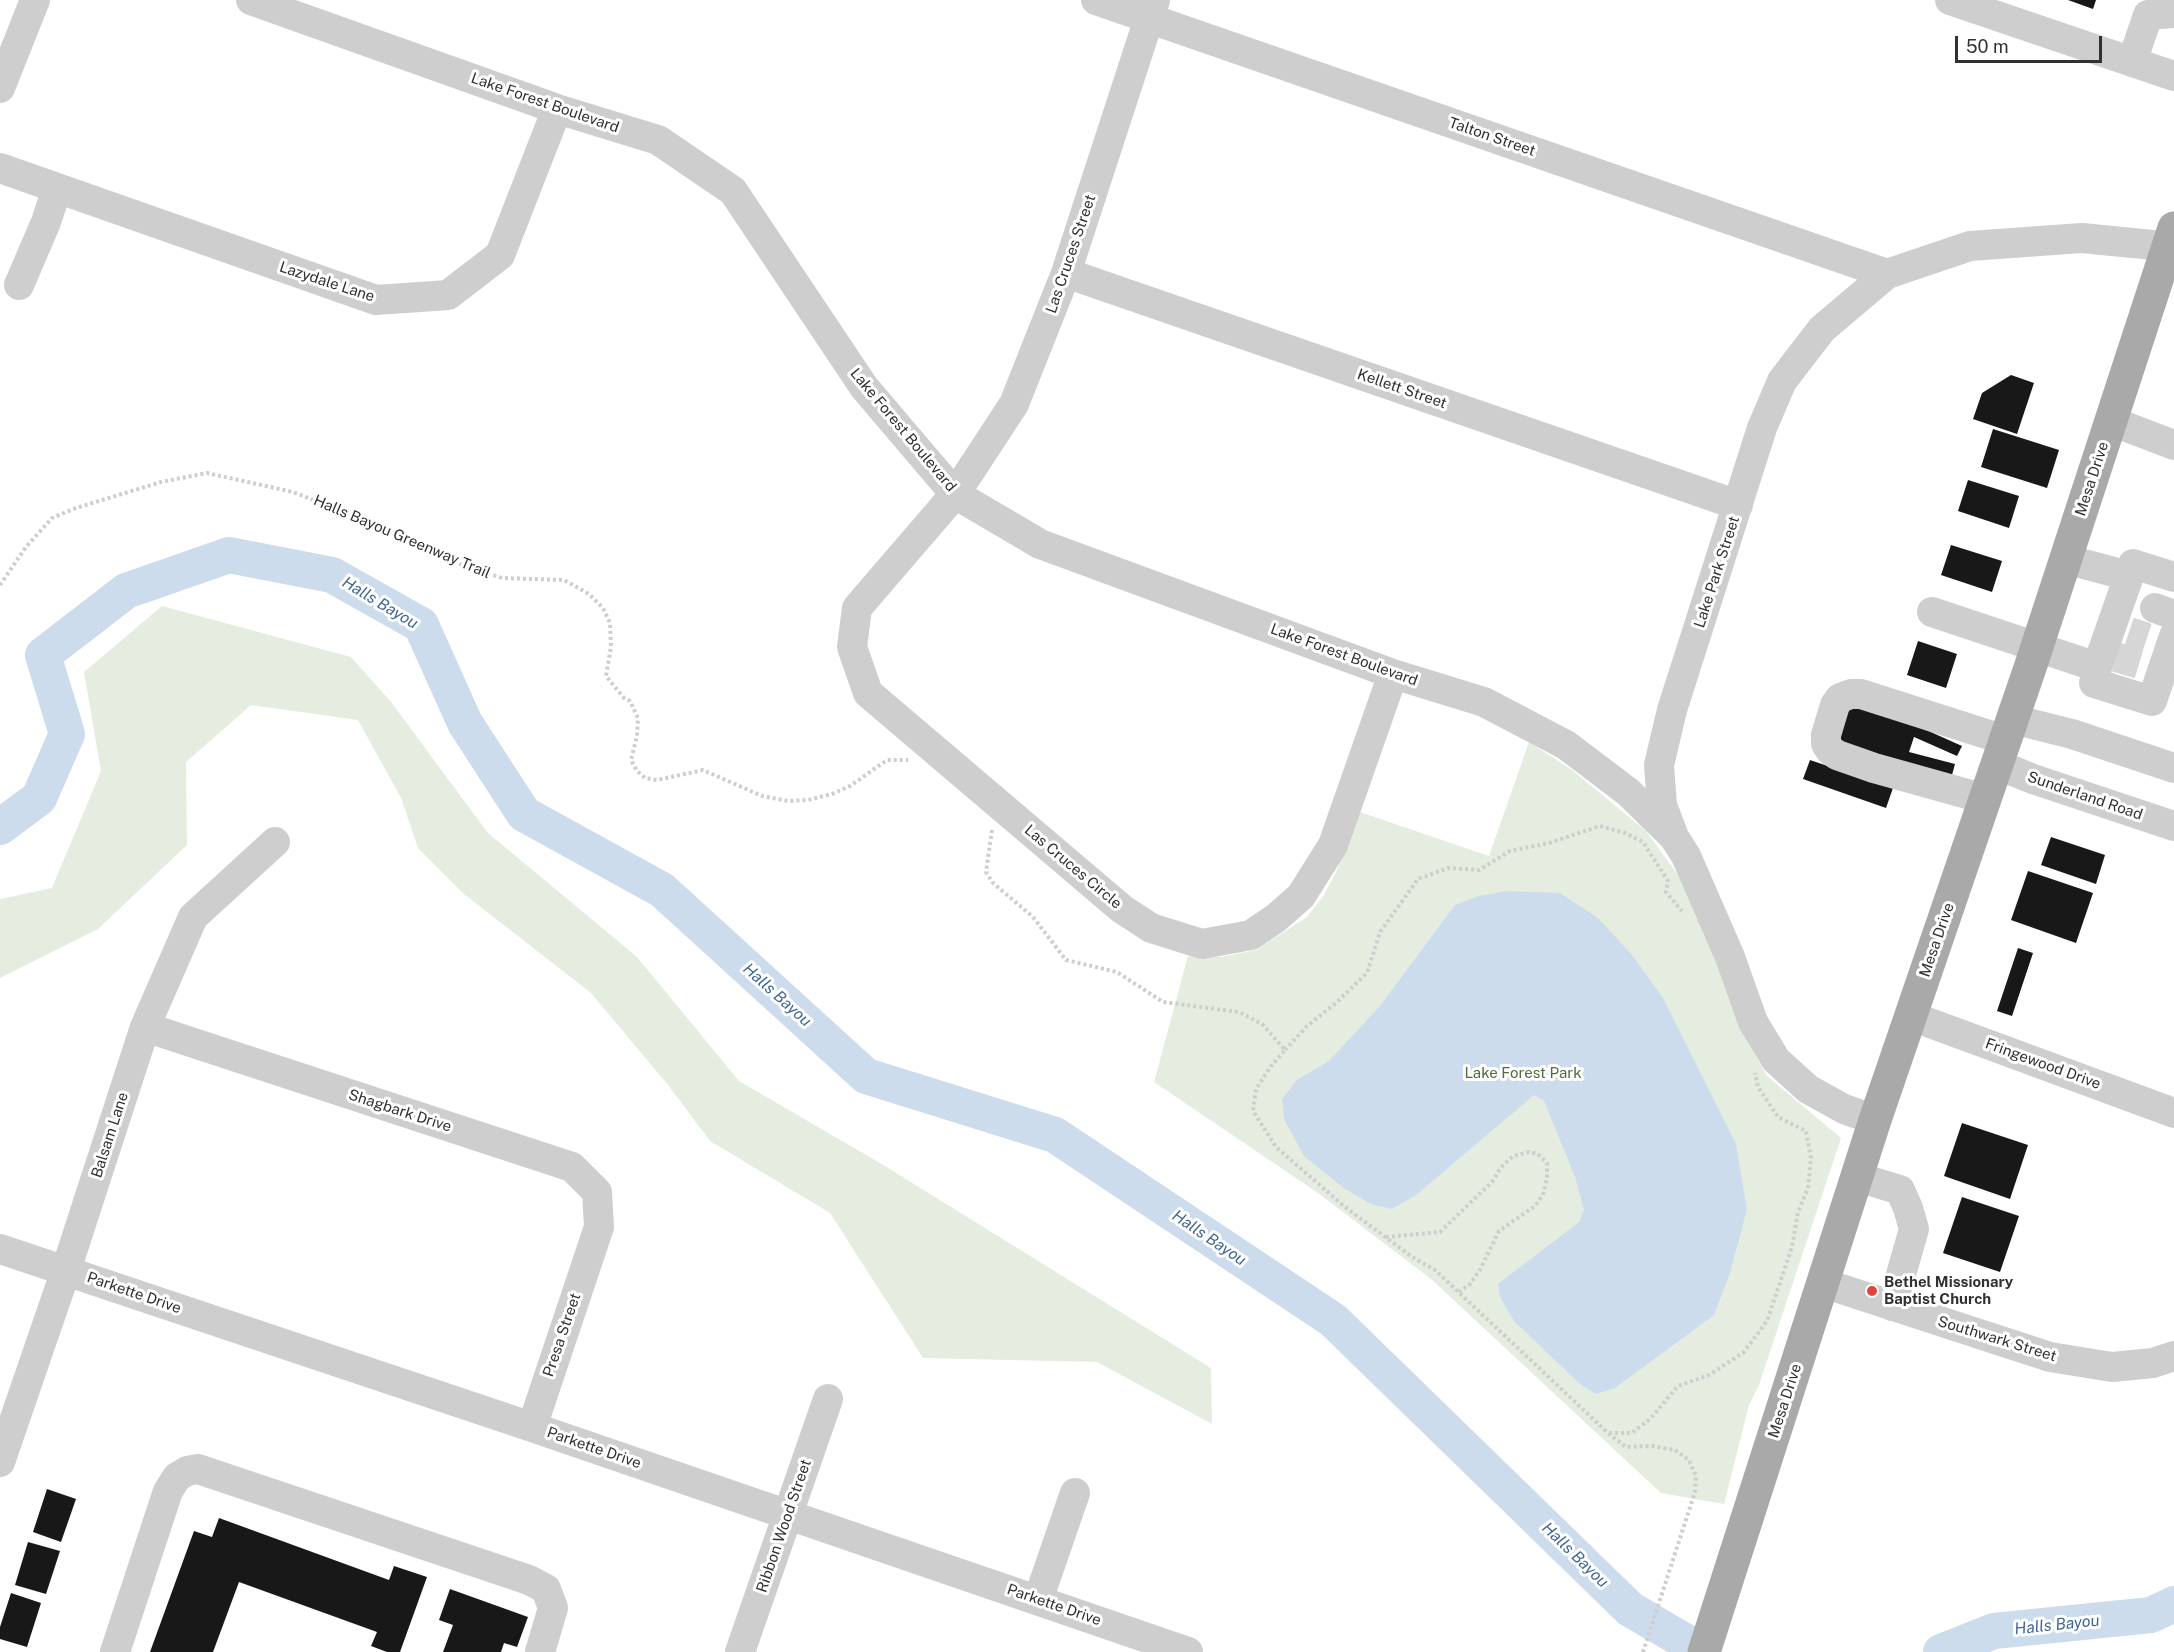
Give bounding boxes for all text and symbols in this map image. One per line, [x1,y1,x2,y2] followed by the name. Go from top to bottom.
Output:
[1958,24,2105,62] scale bar
[1966,36,2009,57] text: 50 m
[469,69,621,137] street label: Lake Forest Boulevard
[1446,114,1538,160] street label: Talton Street
[1042,192,1100,316] street label: Las Cruces Street
[277,258,377,306] street label: Lazydale Lane
[846,365,960,495] street label: Lake Forest Boulevard
[1355,365,1449,413] street label: Kellett Street
[2072,440,2112,518] street label: Mesa Drive
[311,492,493,582] street label: Halls Bayou Greenway Trail
[1690,514,1744,630] street label: Lake Park Street
[339,573,421,633] water label: Halls Bayou
[1268,620,1420,690] street label: Lake Forest Boulevard
[2025,768,2145,824] street label: Sunderland Road
[1021,821,1125,913] street label: Las Cruces Circle
[1916,901,1958,979] street label: Mesa Drive
[739,959,815,1031] water label: Halls Bayou
[1983,1035,2103,1093] street label: Fringewood Drive
[1464,1064,1582,1082] park label: Lake Forest Park
[346,1086,454,1136] street label: Shagbark Drive
[88,1090,132,1180] street label: Balsam Lane
[1168,1206,1250,1270] water label: Halls Bayou
[84,1268,184,1318] street label: Parkette Drive
[1884,1273,2013,1308] place label: Bethel Missionary Baptist Church
[1865,1284,1879,1298] marker: Bethel Missionary Baptist Church
[539,1291,585,1379] street label: Presa Street
[1936,1312,2058,1366] street label: Southwark Street
[1765,1362,1805,1440] street label: Mesa Drive
[544,1423,644,1473] street label: Parkette Drive
[753,1457,815,1595] street label: Ribbon Wood Street
[1538,1518,1612,1592] water label: Halls Bayou
[1004,1580,1104,1630] street label: Parkette Drive
[2014,1611,2100,1639] water label: Halls Bayou

